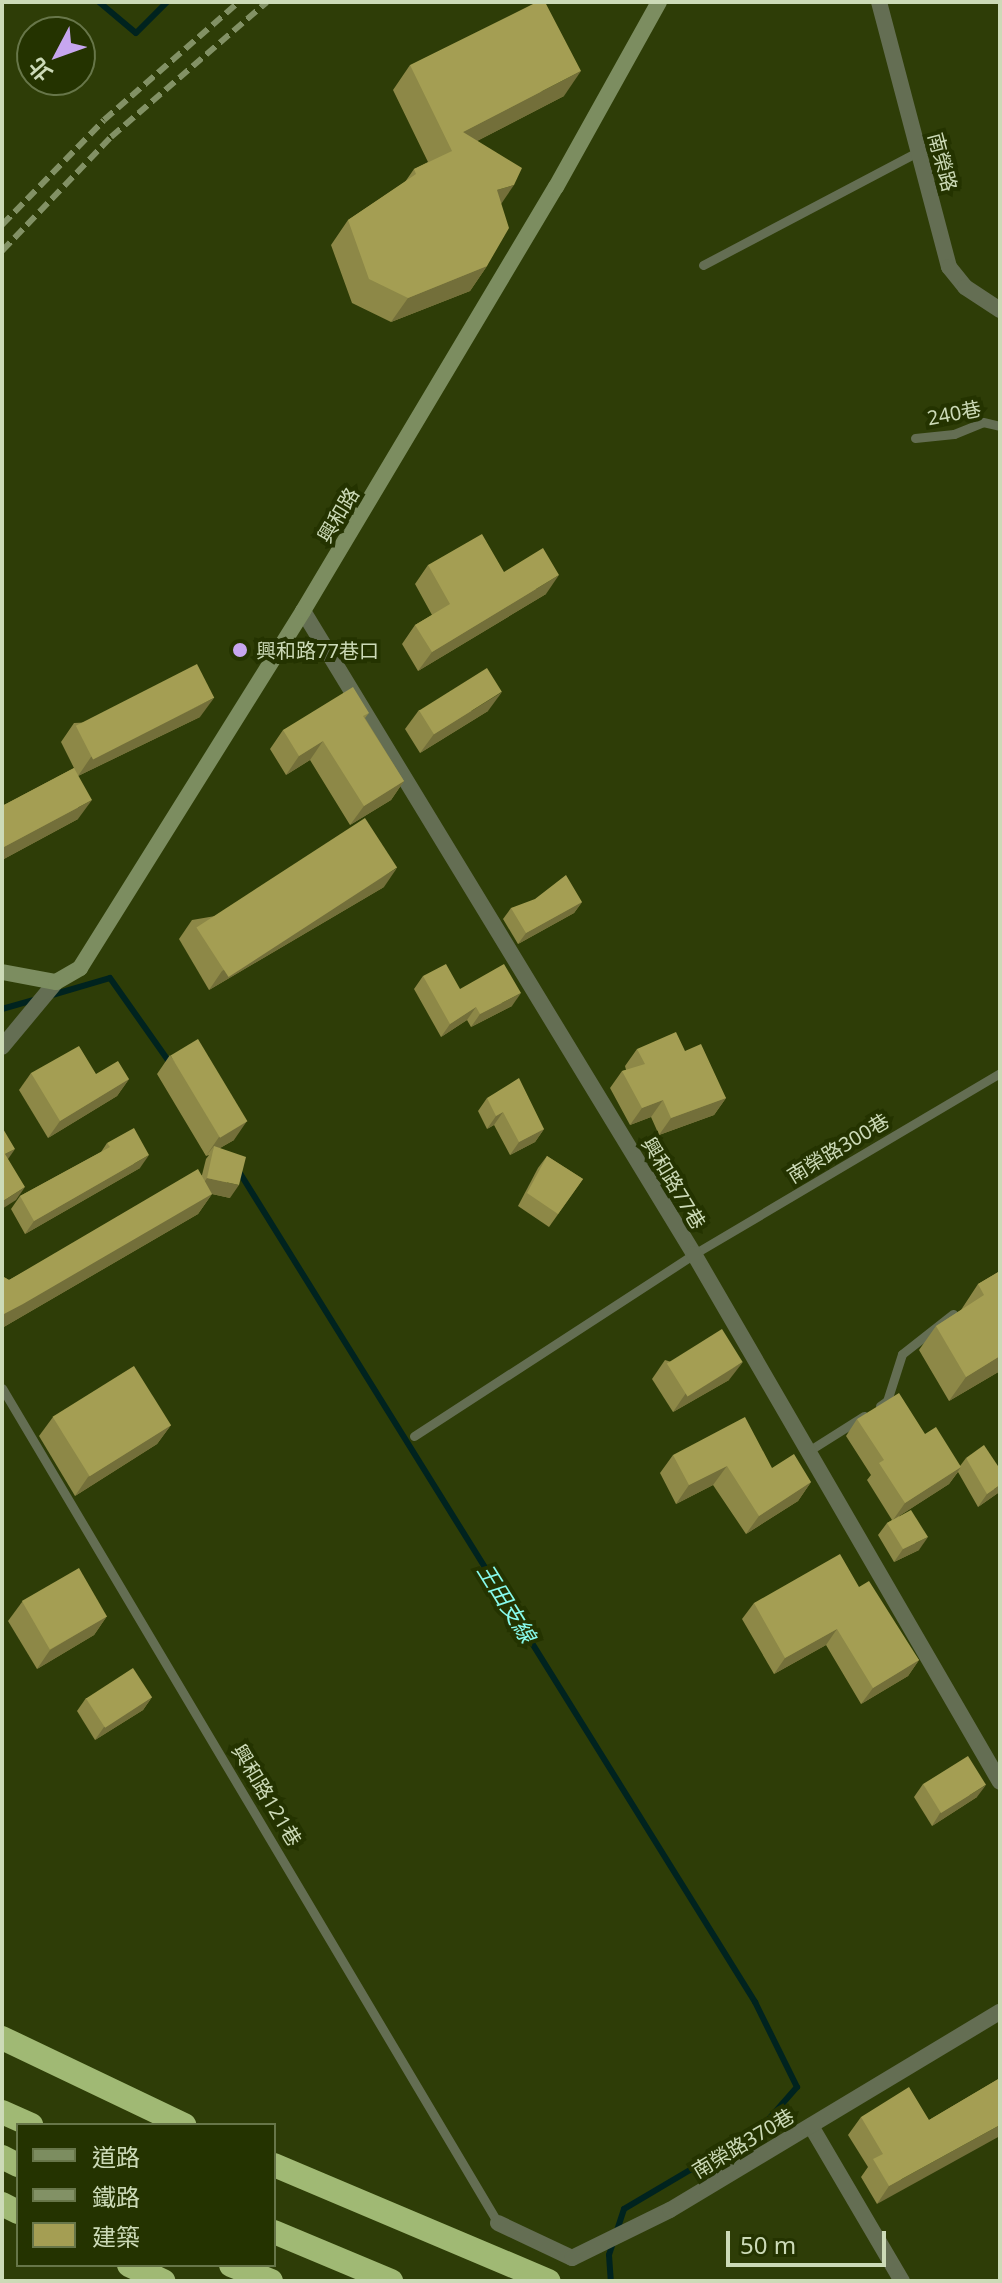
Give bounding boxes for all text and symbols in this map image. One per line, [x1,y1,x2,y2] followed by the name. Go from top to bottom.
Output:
[16,16,96,96] north arrow
[21,52,58,89] text: 北
[924,130,962,194] street label: 南榮路
[925,396,983,430] street label: 240巷
[312,483,364,547] street label: 興和路
[256,638,379,662] place label: 興和路77巷口
[231,641,249,659] marker: 興和路77巷口
[783,1108,893,1188] street label: 南榮路300巷
[637,1133,711,1233] street label: 興和路77巷
[472,1559,542,1647] water label: 王田支線
[227,1740,307,1850] street label: 興和路121巷
[688,2103,798,2183] street label: 南榮路370巷
[16,2123,276,2267] legend
[92,2140,140,2173] text: 道路
[92,2180,140,2213] text: 鐵路
[730,2215,890,2265] scale bar
[92,2220,140,2253] text: 建築
[740,2228,796,2261] text: 50 m

